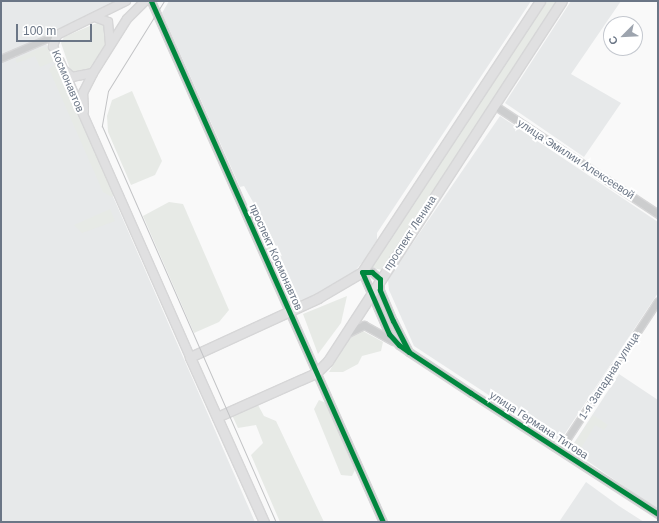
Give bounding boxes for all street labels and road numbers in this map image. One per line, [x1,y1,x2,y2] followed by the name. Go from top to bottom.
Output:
[49,48,87,114] street label: Космонавтов
[515,116,637,202] street label: улица Эмилии Алексеевой
[381,193,439,273] street label: проспект Ленина
[247,202,305,312] street label: проспект Космонавтов
[576,330,642,422] street label: 1-я Западная улица
[487,388,591,462] street label: улица Германа Титова

